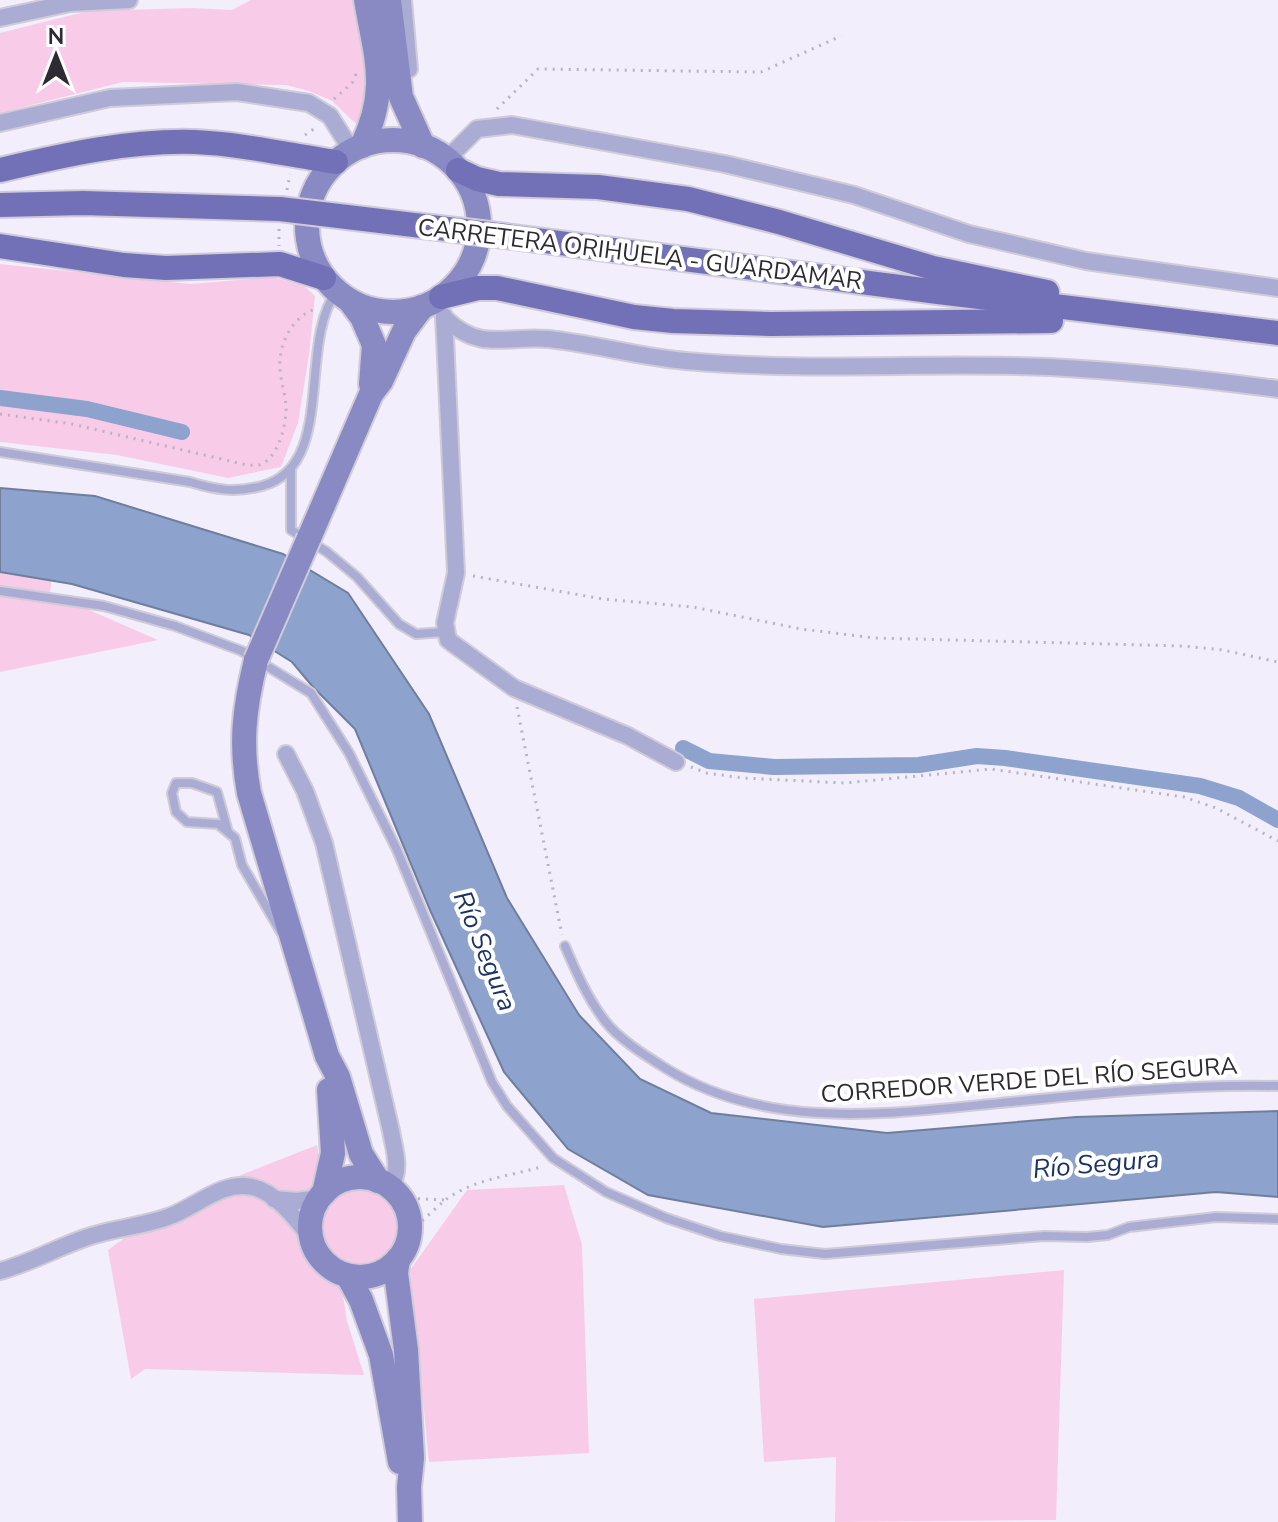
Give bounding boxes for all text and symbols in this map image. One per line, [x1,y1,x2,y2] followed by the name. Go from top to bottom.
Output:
[16,16,96,96] north arrow
[48,22,64,52] text: N
[416,211,864,297] street label: CARRETERA ORIHUELA - GUARDAMAR
[445,885,525,1017] water label: Río Segura
[820,1049,1239,1111] street label: CORREDOR VERDE DEL RÍO SEGURA
[1031,1141,1161,1187] water label: Río Segura

